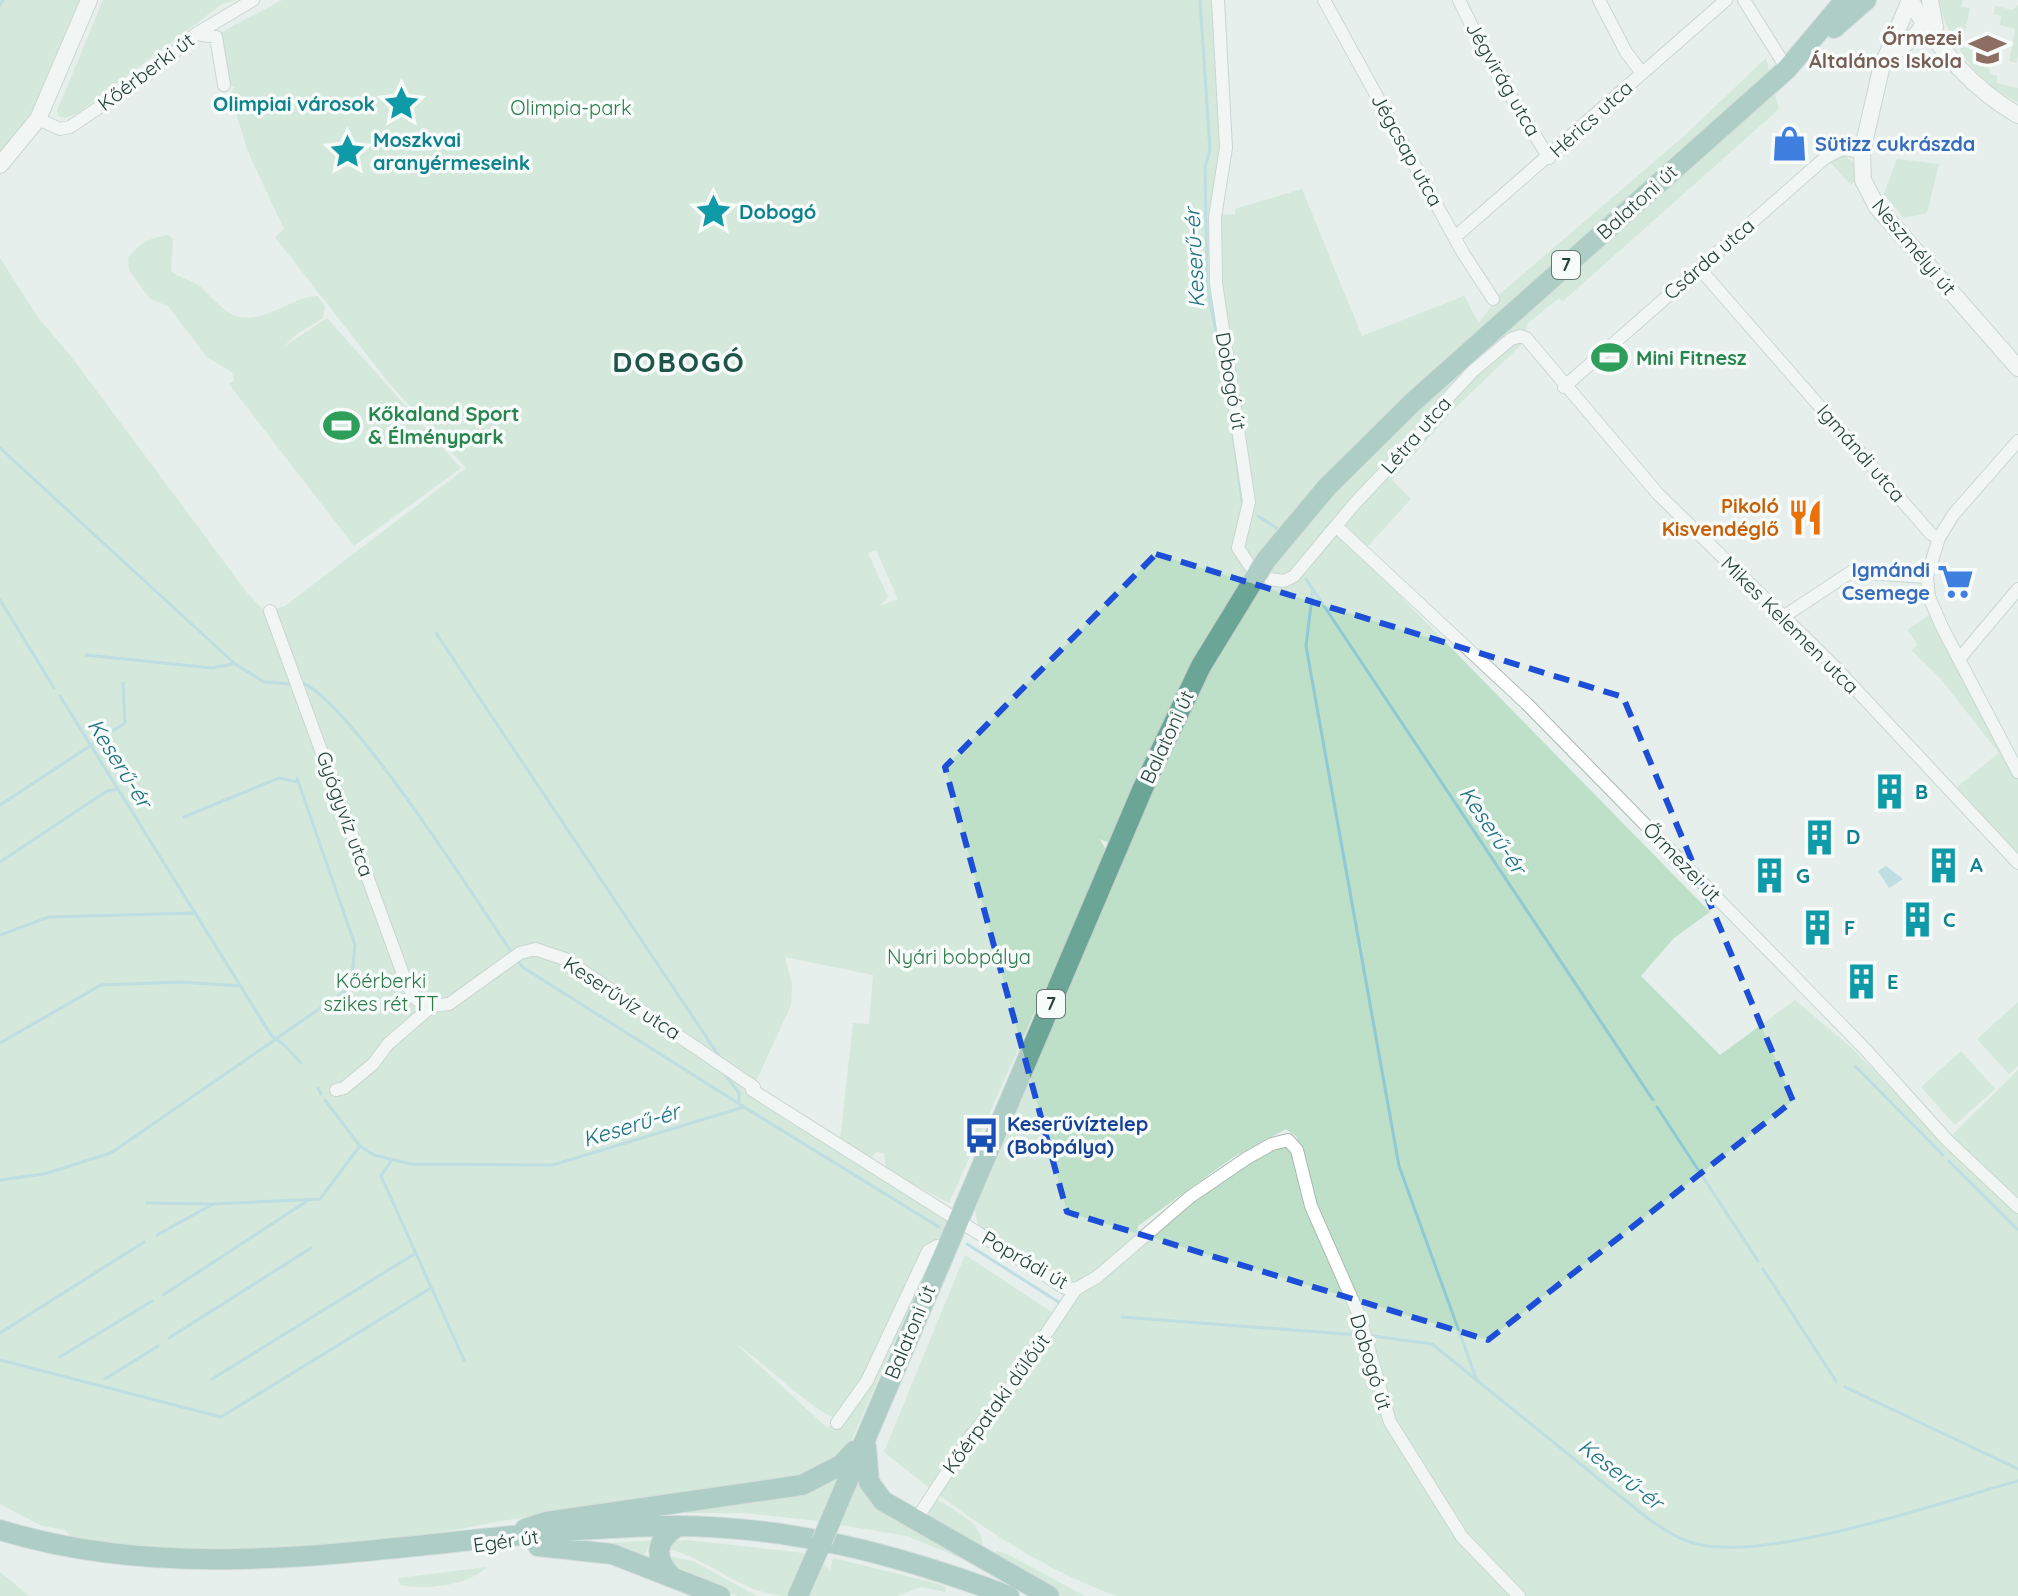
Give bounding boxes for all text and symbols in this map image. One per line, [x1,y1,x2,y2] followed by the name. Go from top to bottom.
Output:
[1461,17,1546,140] street label: Jégvirág utca
[1809,25,1962,73] place label: Őrmezei Általános Iskola
[93,27,199,116] street label: Kőérberki út
[1969,30,2007,68] school or university icon: Őrmezei Általános Iskola
[1544,75,1637,163] street label: Hérics utca
[382,85,420,123] place icon: Olimpiai városok
[1366,89,1449,210] street label: Jégcsap utca
[213,91,375,116] place label: Olimpiai városok
[510,95,632,120] park label: Olimpia-park
[1770,125,1808,163] shop icon: Sütizz cukrászda
[373,127,530,175] place label: Moszkvai aranyérmeseink
[1815,131,1975,156] place label: Sütizz cukrászda
[328,132,366,170] place icon: Moszkvai aranyérmeseink
[1591,159,1682,244] street label: Balatoni út
[694,193,732,231] place icon: Dobogó
[1867,193,1962,300] street label: Neszmélyi út
[739,199,816,224] place label: Dobogó
[1177,205,1211,309] water label: Keserű-ér
[1658,212,1759,305] street label: Csárda utca
[1552,251,1580,279] road number: 7
[1211,330,1252,432] street label: Dobogó út
[1591,339,1629,377] sports icon: Mini Fitnesz
[612,344,746,379] district label: DOBOGÓ
[1636,345,1747,370] place label: Mini Fitnesz
[1375,391,1456,478] street label: Létra utca
[1812,399,1911,507] street label: Igmándi utca
[368,401,519,449] place label: Kőkaland Sport & Élménypark
[323,407,361,445] sports icon: Kőkaland Sport & Élménypark
[1662,493,1779,541] place label: Pikoló Kisvendéglő
[1786,499,1824,537] restaurant icon: Pikoló Kisvendéglő
[1716,551,1864,699] street label: Mikes Kelemen utca
[1842,557,1930,605] place label: Igmándi Csemege
[1937,563,1975,601] supermarket icon: Igmándi Csemege
[1134,686,1199,787] street label: Balatoni út
[82,713,160,815] water label: Keserű-ér
[311,748,380,880] street label: Gyógyvíz utca
[1870,773,1908,811] building icon: B
[1915,779,1928,804] place label: B
[1453,781,1534,881] water label: Keserű-ér
[1638,817,1727,907] street label: Őrmezei út
[1801,818,1839,856] building icon: D
[1846,824,1860,849] place label: D
[1925,846,1963,884] building icon: A
[1970,852,1983,877] place label: A
[1751,857,1789,895] building icon: G
[1796,863,1810,888] place label: G
[1898,901,1936,939] building icon: C
[1943,907,1956,932] place label: C
[1799,909,1837,947] building icon: F
[1844,915,1855,940] place label: F
[887,944,1031,969] park label: Nyári bobpálya
[559,950,686,1045] street label: Keserűvíz utca
[1842,963,1880,1001] building icon: E
[323,968,439,1016] park label: Kőérberki szikes rét TT
[1887,969,1898,994] place label: E
[1037,990,1065,1018] road number: 7
[579,1096,685,1153] water label: Keserű-ér
[1007,1111,1148,1159] place label: Keserűvíztelep (Bobpálya)
[962,1116,1000,1154] bus stop icon: Keserűvíztelep (Bobpálya)
[978,1225,1073,1294] street label: Poprádi út
[878,1281,941,1383] street label: Balatoni út
[1345,1311,1398,1413] street label: Dobogó út
[936,1329,1055,1479] street label: Kőérpataki dűlőút
[1573,1432,1671,1517] water label: Keserű-ér
[472,1524,540,1557] street label: Egér út

